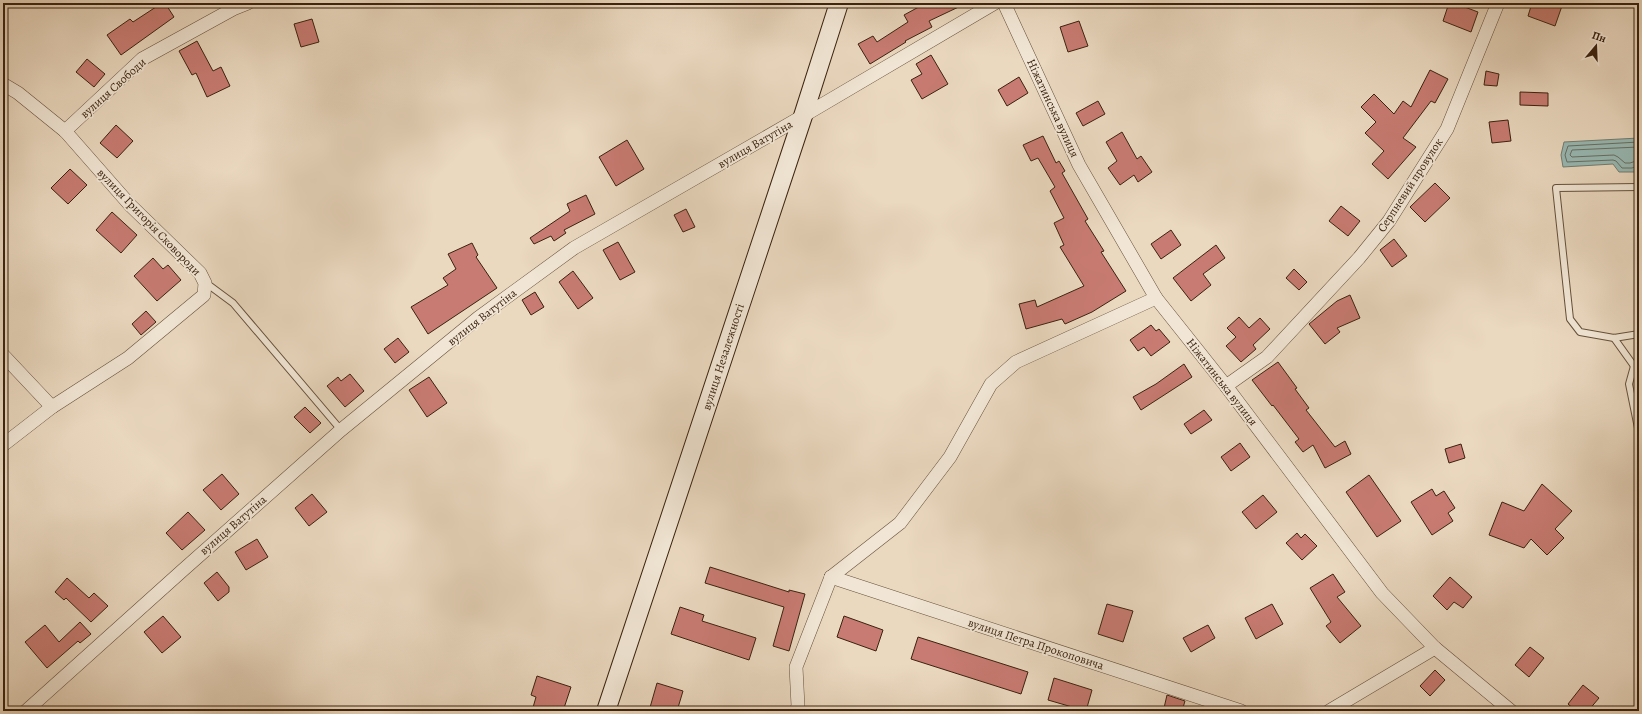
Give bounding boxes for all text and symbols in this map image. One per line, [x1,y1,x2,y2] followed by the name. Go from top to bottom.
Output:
[1576,26,1616,66] north arrow
[1590,28,1609,47] text: Пн
[77,54,149,122] street label: вулиця Свободи
[1023,56,1083,160] street label: Ніжатинська вулиця
[715,116,796,172] street label: вулиця Ватутіна
[1374,135,1446,235] street label: Серпневий провулок
[94,165,204,279] street label: вулиця Григорія Сковороди
[444,285,520,349] street label: вулиця Ватутіна
[698,302,748,412] street label: вулиця Незалежності
[1183,335,1261,429] street label: Ніжатинська вулиця
[196,491,270,558] street label: вулиця Ватутіна
[966,614,1107,674] street label: вулиця Петра Прокоповича

